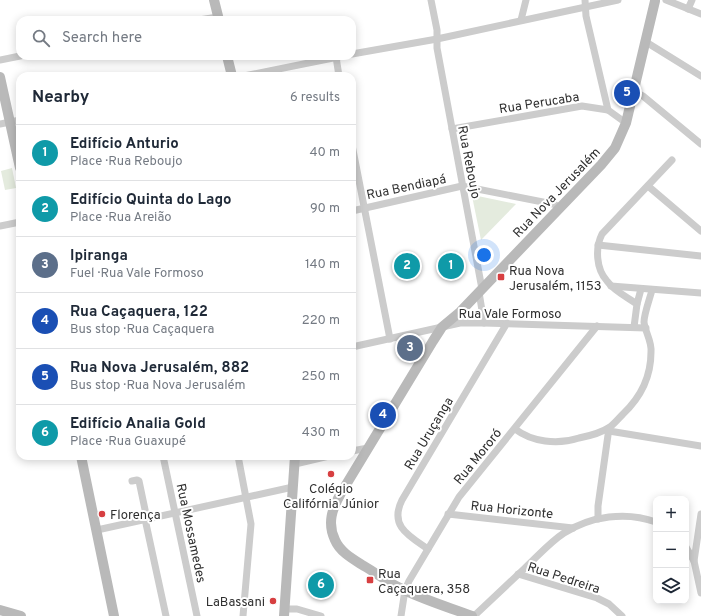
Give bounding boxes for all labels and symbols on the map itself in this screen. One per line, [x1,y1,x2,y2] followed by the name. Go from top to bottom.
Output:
[614,78,640,108] pin: 5
[498,90,580,118] street label: Rua Perucaba
[453,124,483,200] street label: Rua Reboujo
[510,145,605,242] street label: Rua Nova Jerusalém
[365,172,448,204] street label: Rua Bendiapá
[474,245,494,265] your location
[394,251,420,281] pin: 2
[438,251,464,281] pin: 1
[509,264,602,295] place label: Rua Nova Jerusalém, 1153
[496,272,506,282] marker: Rua Nova Jerusalém, 1153
[458,307,562,323] street label: Rua Vale Formoso
[397,333,423,363] pin: 3
[402,395,458,473] street label: Rua Uruçanga
[370,400,396,430] pin: 4
[451,426,506,488] street label: Rua Mororó
[326,469,336,479] marker: Colégio Califórnia Júnior
[172,482,208,585] street label: Rua Mossamedes
[283,482,379,513] place label: Colégio Califórnia Júnior
[470,499,554,523] street label: Rua Horizonte
[110,508,160,524] place label: Florença
[97,509,107,519] marker: Florença
[525,560,602,598] street label: Rua Pedreira
[378,567,470,598] place label: Rua Caçaquera, 358
[308,570,334,600] pin: 6
[365,575,375,585] marker: Rua Caçaquera, 358
[206,595,265,611] place label: LaBassani
[268,596,278,606] marker: LaBassani

